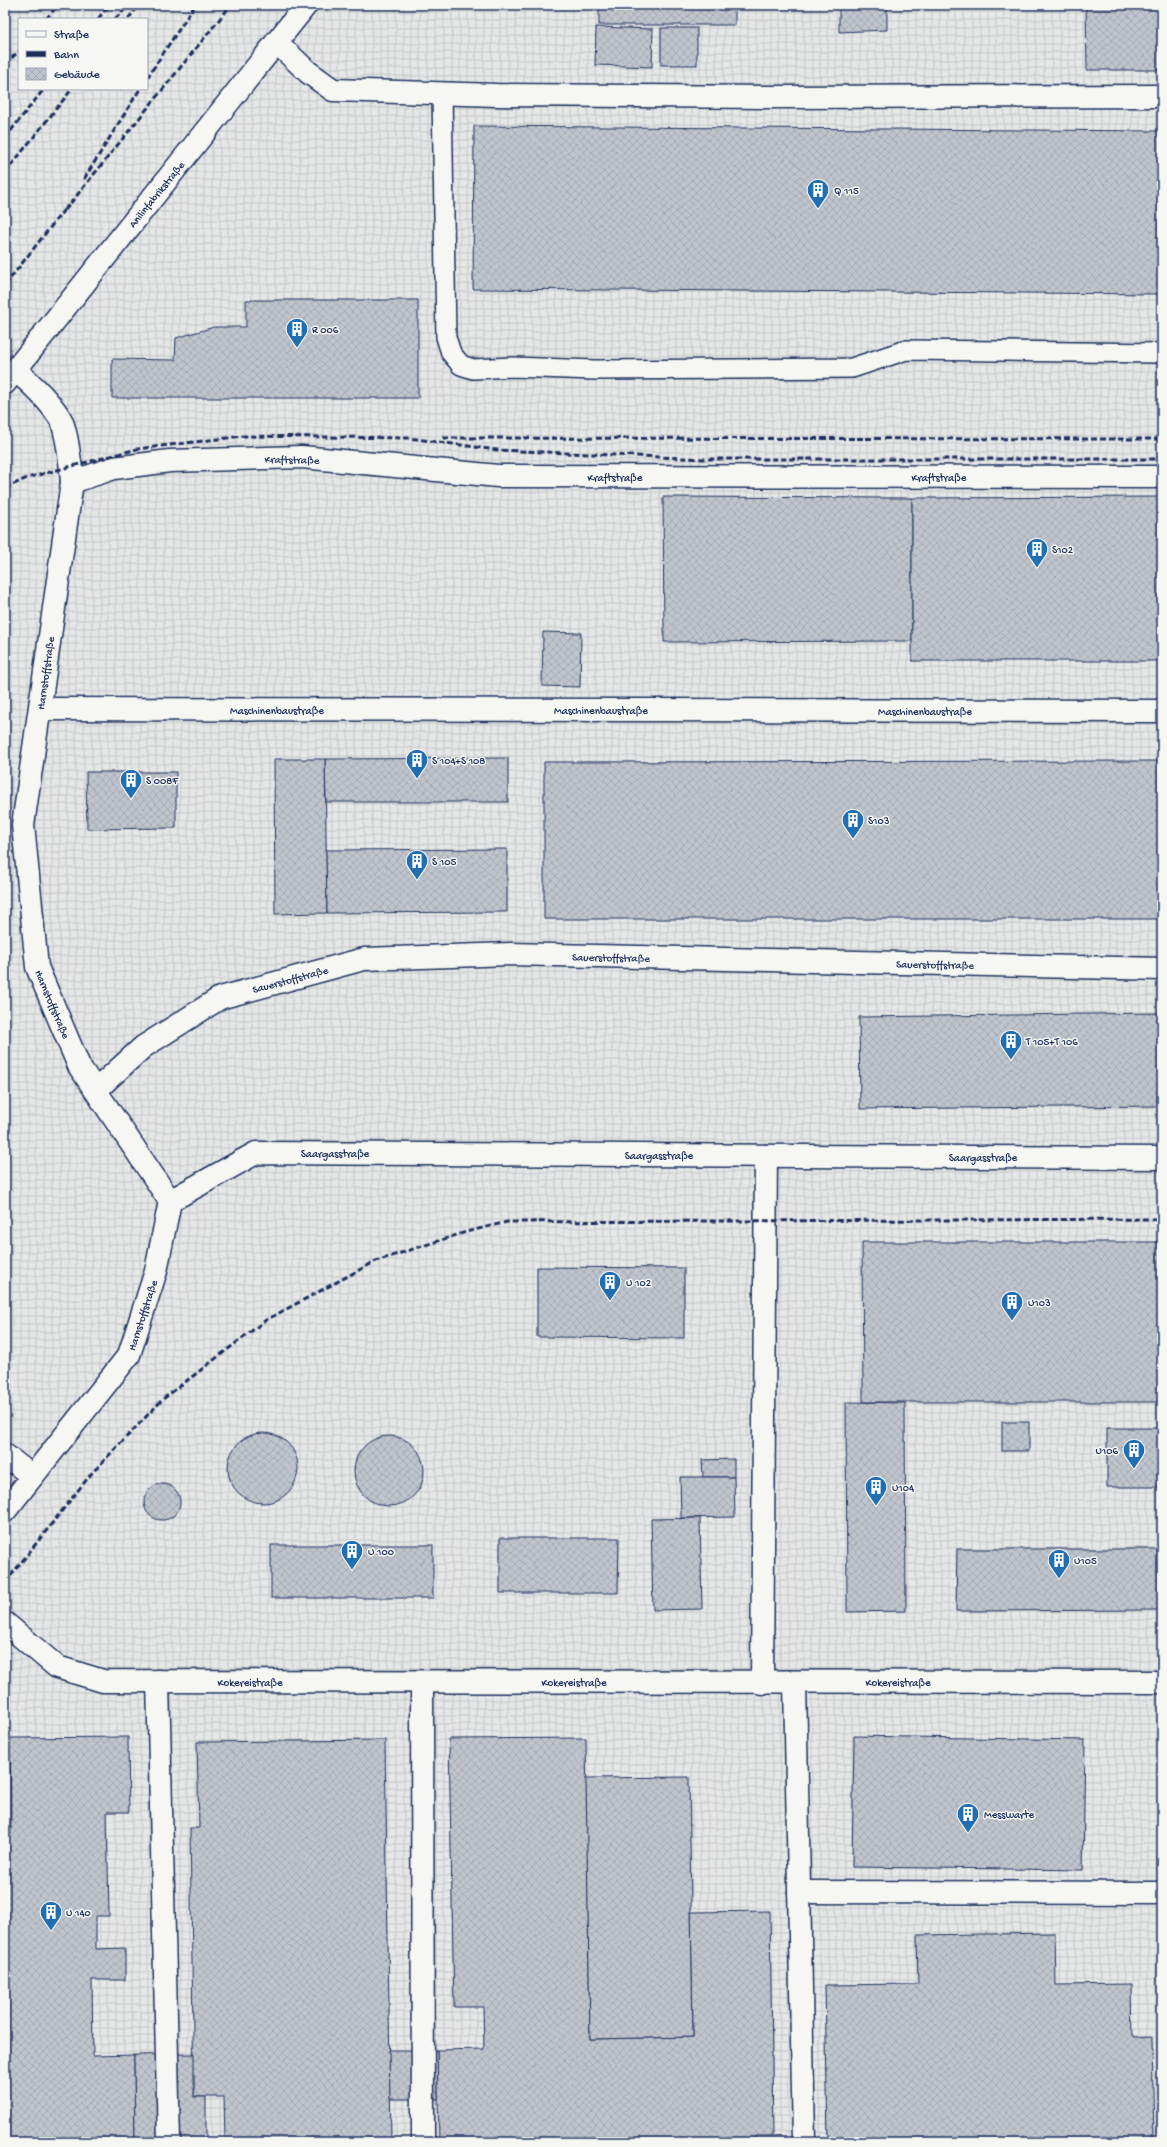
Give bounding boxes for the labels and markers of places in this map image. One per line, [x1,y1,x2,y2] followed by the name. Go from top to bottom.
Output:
[805,177,831,210] building icon: Q 115
[834,186,859,198] place label: Q 115
[284,316,310,349] building icon: R 006
[312,325,339,337] place label: R 006
[1024,536,1050,569] building icon: S102
[1052,545,1074,557] place label: S102
[404,747,430,780] building icon: S 104+S 108
[432,756,485,768] place label: S 104+S 108
[118,767,144,800] building icon: S 008F
[146,776,179,788] place label: S 008F
[840,807,866,840] building icon: S103
[868,816,890,828] place label: S103
[404,848,430,881] building icon: S 105
[432,857,456,869] place label: S 105
[998,1028,1024,1061] building icon: T 105+T 106
[1025,1037,1078,1049] place label: T 105+T 106
[597,1269,623,1302] building icon: U 102
[626,1278,652,1290] place label: U 102
[999,1289,1025,1322] building icon: U103
[1028,1298,1051,1310] place label: U103
[1121,1437,1147,1470] building icon: U106
[1095,1446,1118,1458] place label: U106
[863,1474,889,1507] building icon: U104
[892,1483,915,1495] place label: U104
[339,1538,365,1571] building icon: U 100
[368,1547,394,1559] place label: U 100
[1046,1547,1072,1580] building icon: U105
[1074,1556,1097,1568] place label: U105
[955,1801,981,1834] building icon: Messwarte
[984,1810,1034,1822] place label: Messwarte
[38,1899,64,1932] building icon: U 140
[66,1908,91,1920] place label: U 140

